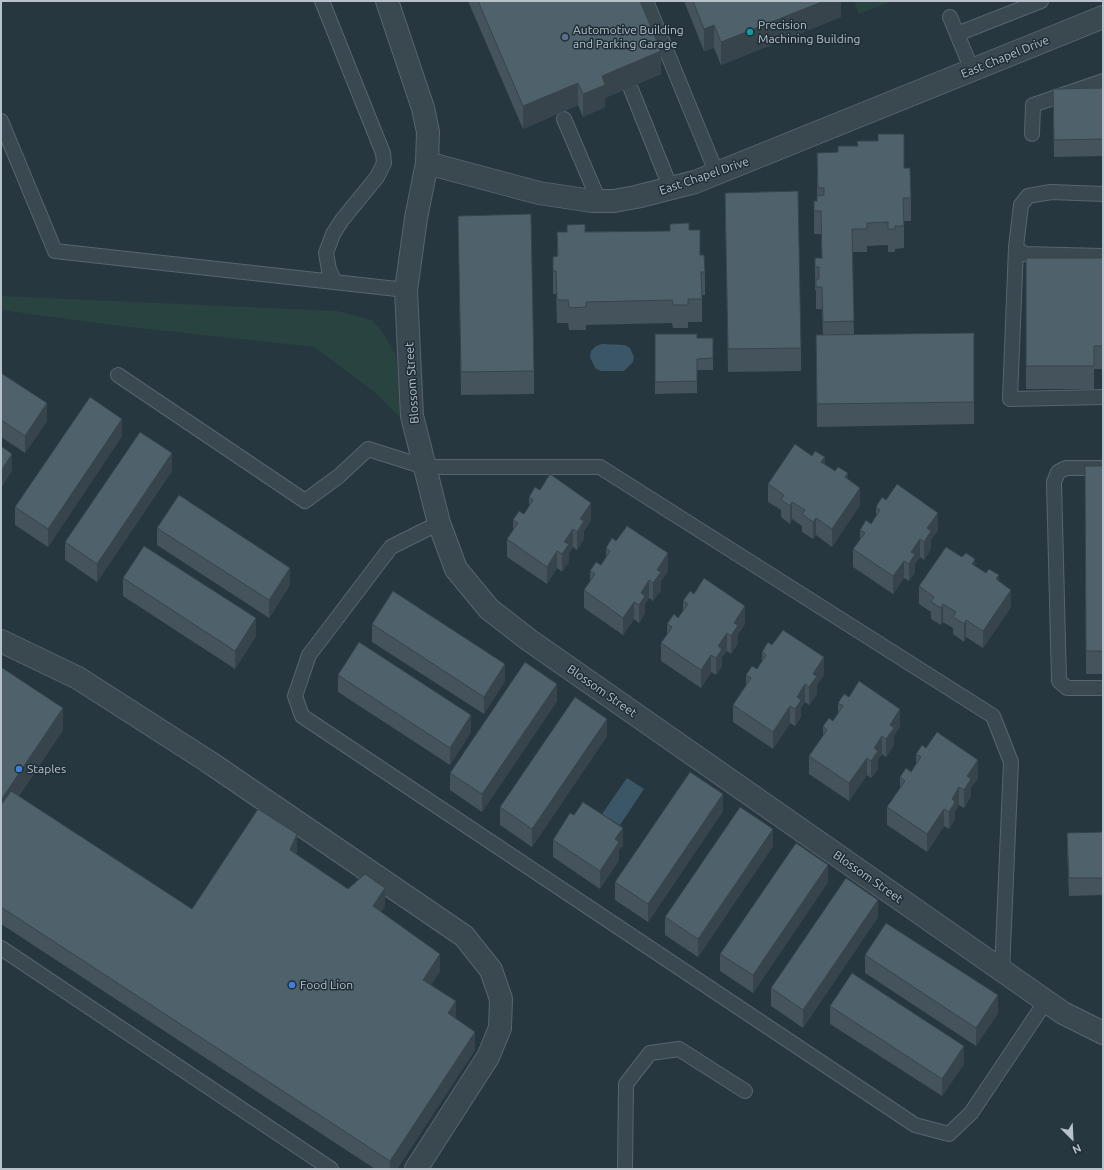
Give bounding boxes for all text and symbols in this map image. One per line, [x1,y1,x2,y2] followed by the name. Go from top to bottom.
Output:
[758,18,860,46] place label: Precision Machining Building
[573,23,684,51] place label: Automotive Building and Parking Garage
[745,27,755,37] marker: Precision Machining Building
[560,32,570,42] marker: Automotive Building and Parking Garage
[959,33,1051,81] street label: East Chapel Drive
[657,154,751,198] street label: East Chapel Drive
[402,342,422,424] street label: Blossom Street
[564,662,640,720] street label: Blossom Street
[27,762,66,776] place label: Staples
[14,764,24,774] marker: Staples
[830,848,906,906] street label: Blossom Street
[300,978,353,992] place label: Food Lion
[287,980,297,990] marker: Food Lion
[1052,1118,1092,1158] north arrow
[1071,1142,1083,1156] text: N

